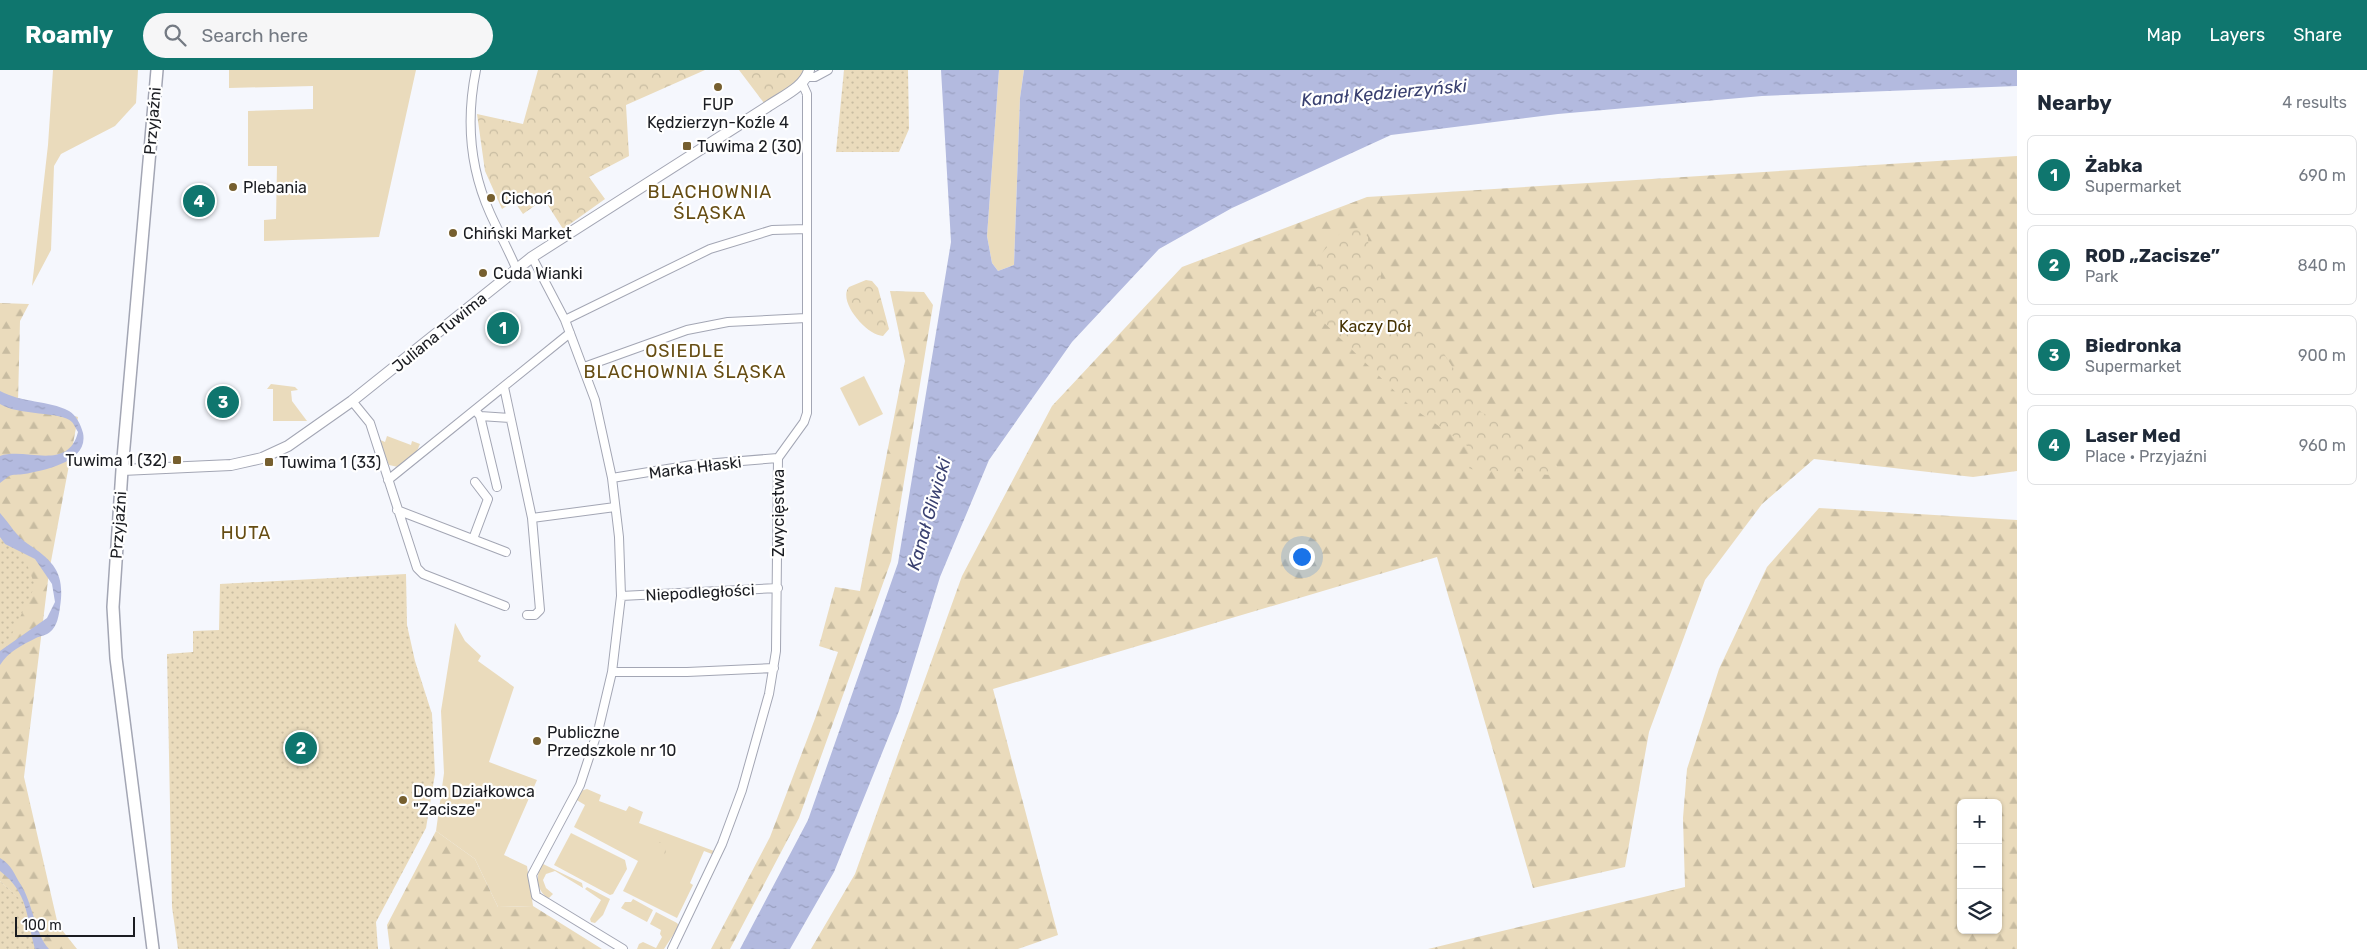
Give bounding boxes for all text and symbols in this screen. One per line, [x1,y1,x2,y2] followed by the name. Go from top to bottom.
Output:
[143,13,493,58] search box
[25,21,113,49] text: Roamly
[161,21,189,49] icon: search
[201,24,308,47] text: Search here
[2147,24,2182,46] text: Map
[2210,24,2265,46] text: Layers
[2293,24,2342,46] text: Share
[1300,75,1468,111] water label: Kanał Kędzierzyński
[712,81,724,93] marker: FUP Kędzierzyn-Koźle 4
[140,86,165,156] street label: Przyjaźni
[2037,90,2112,115] text: Nearby
[2282,93,2347,112] text: 4 results
[647,95,789,133] place label: FUP Kędzierzyn-Koźle 4
[697,137,802,156] place label: Tuwima 2 (30)
[681,140,693,152] marker: Tuwima 2 (30)
[2085,154,2143,177] text: Żabka
[2050,166,2058,185] text: 1
[2299,166,2346,185] text: 690 m
[2085,177,2181,196] text: Supermarket
[243,178,307,197] place label: Plebania
[227,181,239,193] marker: Plebania
[648,181,772,224] district label: BLACHOWNIA ŚLĄSKA
[183,182,215,220] pin: 4
[501,189,553,208] place label: Cichoń
[485,192,497,204] marker: Cichoń
[463,224,572,243] place label: Chiński Market
[447,227,459,239] marker: Chiński Market
[2085,244,2220,267] text: ROD „Zacisze”
[2049,256,2059,275] text: 2
[2298,256,2346,275] text: 840 m
[493,264,583,283] place label: Cuda Wianki
[477,267,489,279] marker: Cuda Wianki
[2085,267,2118,286] text: Park
[388,289,490,376] street label: Juliana Tuwima
[487,309,519,347] pin: 1
[1339,317,1412,336] park label: Kaczy Dół
[2085,334,2182,357] text: Biedronka
[584,340,786,383] district label: OSIEDLE BLACHOWNIA ŚLĄSKA
[2049,346,2059,365] text: 3
[2298,346,2346,365] text: 900 m
[2085,357,2181,376] text: Supermarket
[207,383,239,421] pin: 3
[2085,424,2181,447] text: Laser Med
[2049,436,2059,455] text: 4
[2299,436,2346,455] text: 960 m
[2085,447,2207,466] text: Place · Przyjaźni
[65,451,167,470] place label: Tuwima 1 (32)
[648,452,743,483] street label: Marka Hłaski
[279,453,381,472] place label: Tuwima 1 (33)
[171,454,183,466] marker: Tuwima 1 (32)
[903,455,956,573] water label: Kanał Gliwicki
[263,456,275,468] marker: Tuwima 1 (33)
[769,469,789,557] street label: Zwycięstwa
[107,490,130,560] street label: Przyjaźni
[221,522,271,544] district label: HUTA
[1289,544,1315,570] your location
[645,580,755,605] street label: Niepodległości
[547,723,676,760] place label: Publiczne Przedszkole nr 10
[285,729,317,767] pin: 2
[531,735,543,747] marker: Publiczne Przedszkole nr 10
[413,782,535,819] place label: Dom Działkowca "Zacisze"
[397,794,409,806] marker: Dom Działkowca "Zacisze"
[1957,799,2002,934] map controls
[1957,799,2002,844] button: +
[1957,844,2002,889] button: −
[1957,889,2002,934] button: layers
[15,914,135,937] scale bar
[22,917,62,934] text: 100 m

